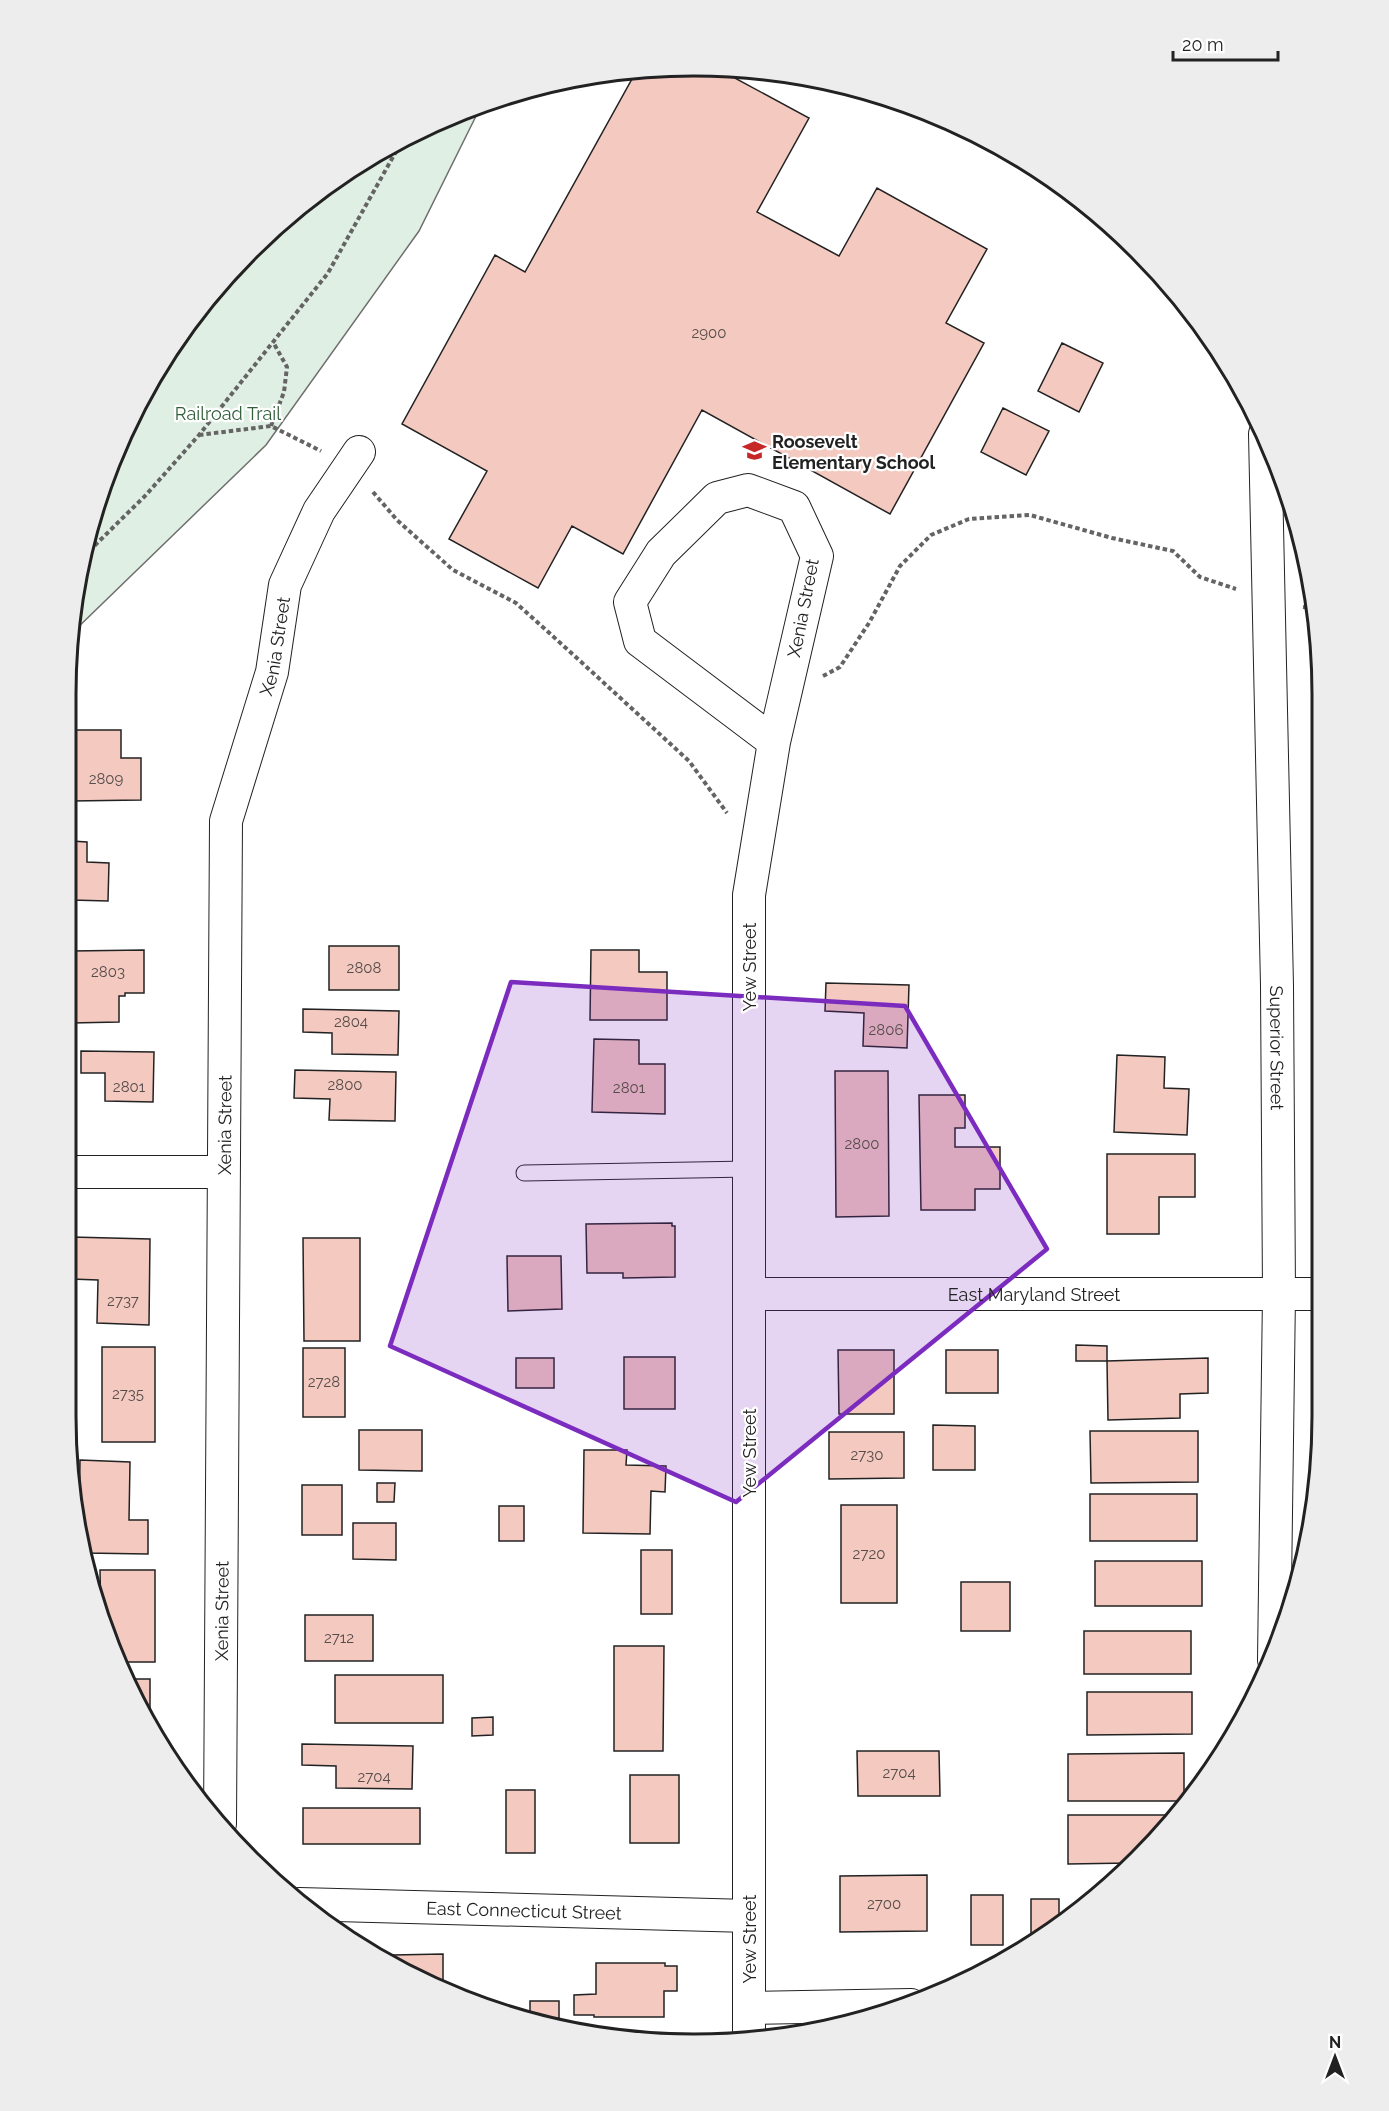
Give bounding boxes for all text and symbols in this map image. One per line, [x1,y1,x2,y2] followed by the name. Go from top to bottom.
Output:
[1173,24,1278,62] scale bar
[1182,34,1224,55] text: 20 m
[692,324,726,342] house number: 2900
[175,403,281,424] park label: Railroad Trail
[772,431,936,473] place label: Roosevelt Elementary School
[741,438,767,464] school or university icon: Roosevelt Elementary School
[783,557,823,659] street label: Xenia Street
[255,595,294,698] street label: Xenia Street
[89,770,124,788] house number: 2809
[739,922,760,1012] street label: Yew Street
[347,959,381,977] house number: 2808
[91,963,125,981] house number: 2803
[1266,985,1288,1110] street label: Superior Street
[334,1013,368,1031] house number: 2804
[869,1021,903,1039] house number: 2806
[213,1075,235,1175] street label: Xenia Street
[327,1076,363,1094] house number: 2800
[113,1078,146,1096] house number: 2801
[613,1079,646,1097] house number: 2801
[844,1135,880,1153] house number: 2800
[948,1284,1120,1305] street label: East Maryland Street
[107,1292,139,1310] house number: 2737
[308,1373,340,1391] house number: 2728
[112,1385,144,1403] house number: 2735
[739,1408,760,1498] street label: Yew Street
[850,1446,884,1464] house number: 2730
[853,1545,885,1563] house number: 2720
[210,1561,232,1661] street label: Xenia Street
[324,1629,354,1647] house number: 2712
[882,1764,916,1782] house number: 2704
[357,1768,391,1786] house number: 2704
[739,1894,760,1984] street label: Yew Street
[867,1895,901,1913] house number: 2700
[426,1897,622,1923] street label: East Connecticut Street
[1305,2027,1365,2087] north arrow
[1329,2033,1341,2052] text: N

